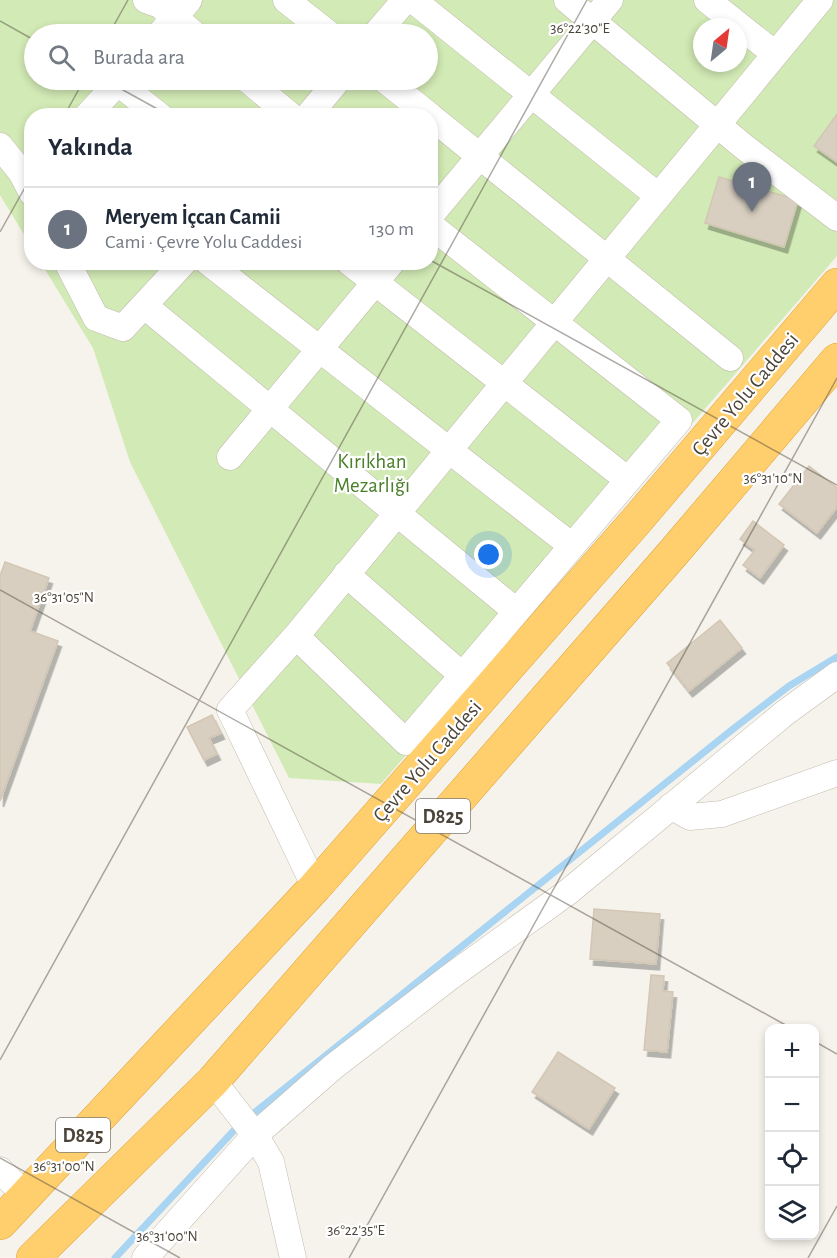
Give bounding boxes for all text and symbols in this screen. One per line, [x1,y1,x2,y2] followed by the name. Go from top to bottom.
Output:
[693,18,747,72] north arrow
[550,21,610,36] text: 36°22'30"E
[24,24,438,90] search box
[45,41,78,74] icon: search
[93,46,185,68] text: Burada ara
[48,134,133,160] text: Yakında
[732,162,771,212] pin: 1
[105,206,281,228] text: Meryem İçcan Camii
[64,219,71,239] text: 1
[369,219,414,239] text: 130 m
[105,232,302,252] text: Cami · Çevre Yolu Caddesi
[688,329,803,460] street label: Çevre Yolu Caddesi
[334,451,410,496] park label: Kırıkhan Mezarlığı
[744,471,802,486] text: 36°31'10"N
[474,540,503,569] your location
[34,590,94,605] text: 36°31'05"N
[369,697,486,826] street label: Çevre Yolu Caddesi
[416,799,470,833] road number: D825
[765,1024,819,1240] map controls
[765,1024,819,1078] button: +
[765,1078,819,1132] button: −
[56,1118,110,1152] road number: D825
[765,1132,819,1186] button: locate
[33,1159,95,1174] text: 36°31'00"N
[765,1186,819,1240] button: layers
[327,1223,385,1238] text: 36°22'35"E
[136,1229,198,1244] text: 36°31'00"N

